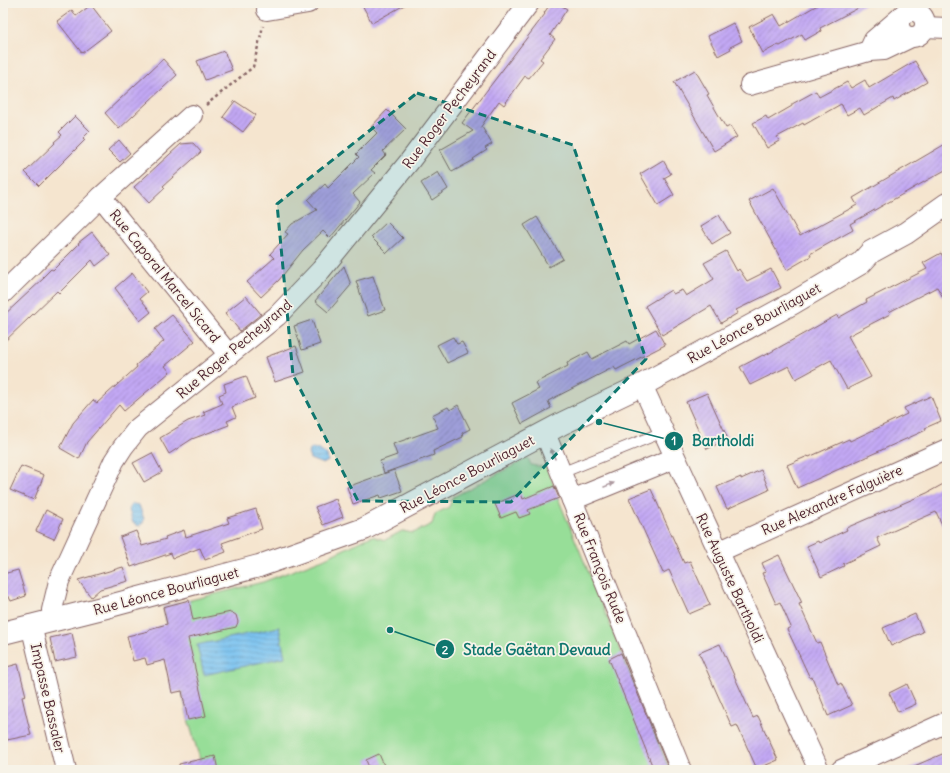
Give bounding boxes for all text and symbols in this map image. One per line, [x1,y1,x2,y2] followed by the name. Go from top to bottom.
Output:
[398,46,500,172] street label: Rue Roger Pecheyrand
[106,206,224,346] street label: Rue Caporal Marcel Sicard
[684,279,824,367] street label: Rue Léonce Bourliaguet
[173,296,295,402] street label: Rue Roger Pecheyrand
[664,427,762,454] callout: Bartholdi
[397,431,538,517] street label: Rue Léonce Bourliaguet
[692,431,754,450] text: Bartholdi
[672,433,676,448] text: 1
[550,447,556,459] one-way arrow
[759,461,905,539] street label: Rue Alexandre Falguière
[603,482,615,488] one-way arrow
[570,510,630,626] street label: Rue François Rude
[692,510,768,646] street label: Rue Auguste Bartholdi
[91,563,241,619] street label: Rue Léonce Bourliaguet
[435,636,618,663] callout: Stade Gaëtan Devaud
[463,640,611,659] text: Stade Gaëtan Devaud
[27,641,69,755] street label: Impasse Bassaler
[442,642,449,657] text: 2

